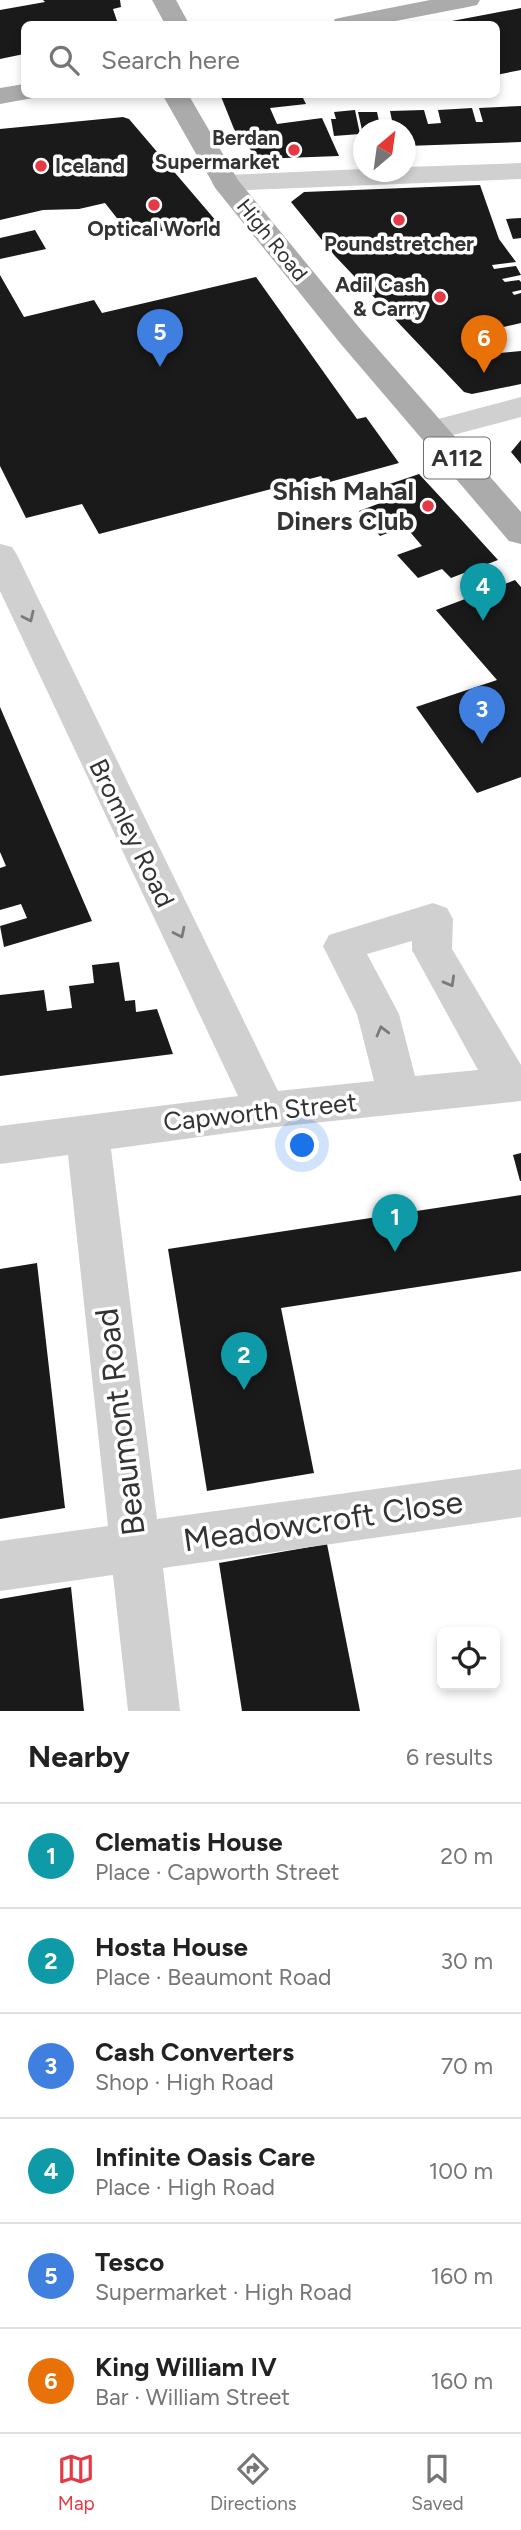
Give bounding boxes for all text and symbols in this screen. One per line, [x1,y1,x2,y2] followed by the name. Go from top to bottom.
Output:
[21,21,500,98] search box
[45,41,83,79] icon: search
[101,44,240,76] text: Search here
[353,119,416,182] north arrow
[155,125,280,174] place label: Berdan Supermarket
[286,142,302,158] marker: Berdan Supermarket
[55,153,125,178] place label: Iceland
[33,158,49,174] marker: Iceland
[232,194,313,286] street label: High Road
[146,197,162,213] marker: Optical World
[391,212,407,228] marker: Poundstretcher
[87,216,221,241] place label: Optical World
[324,231,474,256] place label: Poundstretcher
[335,272,427,321] place label: Adil Cash & Carry
[432,289,448,305] marker: Adil Cash & Carry
[137,309,183,367] pin: 5
[461,315,507,373] pin: 6
[424,438,490,478] road number: A112
[272,475,414,537] place label: Shish Mahal Diners Club
[420,498,436,514] marker: Shish Mahal Diners Club
[460,563,506,621] pin: 4
[20,610,34,622] one-way arrow
[459,686,505,744] pin: 3
[82,753,182,913] street label: Bromley Road
[171,926,185,938] one-way arrow
[442,975,455,987] one-way arrow
[376,1025,390,1037] one-way arrow
[162,1086,359,1138] street label: Capworth Street
[285,1128,319,1162] your location
[372,1194,418,1252] pin: 1
[87,1306,153,1538] street label: Beaumont Road
[221,1332,267,1390] pin: 2
[181,1483,465,1559] street label: Meadowcroft Close
[437,1627,500,1690] map controls
[437,1627,500,1690] button: locate
[28,1738,130,1775] text: Nearby
[406,1743,493,1771] text: 6 results
[95,1826,283,1858] text: Clematis House
[46,1842,56,1870] text: 1
[440,1842,493,1870] text: 20 m
[95,1858,339,1886] text: Place · Capworth Street
[95,1931,248,1963] text: Hosta House
[44,1947,58,1975] text: 2
[440,1947,493,1975] text: 30 m
[95,1963,332,1991] text: Place · Beaumont Road
[95,2036,294,2068] text: Cash Converters
[45,2052,57,2080] text: 3
[441,2052,493,2080] text: 70 m
[95,2068,274,2096] text: Shop · High Road
[95,2141,315,2173] text: Infinite Oasis Care
[44,2157,58,2185] text: 4
[429,2157,493,2185] text: 100 m
[95,2173,275,2201] text: Place · High Road
[95,2246,164,2278] text: Tesco
[44,2262,58,2290] text: 5
[430,2262,493,2290] text: 160 m
[95,2278,352,2306] text: Supermarket · High Road
[95,2351,277,2383] text: King William IV
[44,2367,58,2395] text: 6
[430,2367,493,2395] text: 160 m
[95,2383,290,2411] text: Bar · William Street
[57,2450,95,2515] tab: Map
[210,2450,297,2515] tab: Directions
[411,2450,464,2515] tab: Saved

